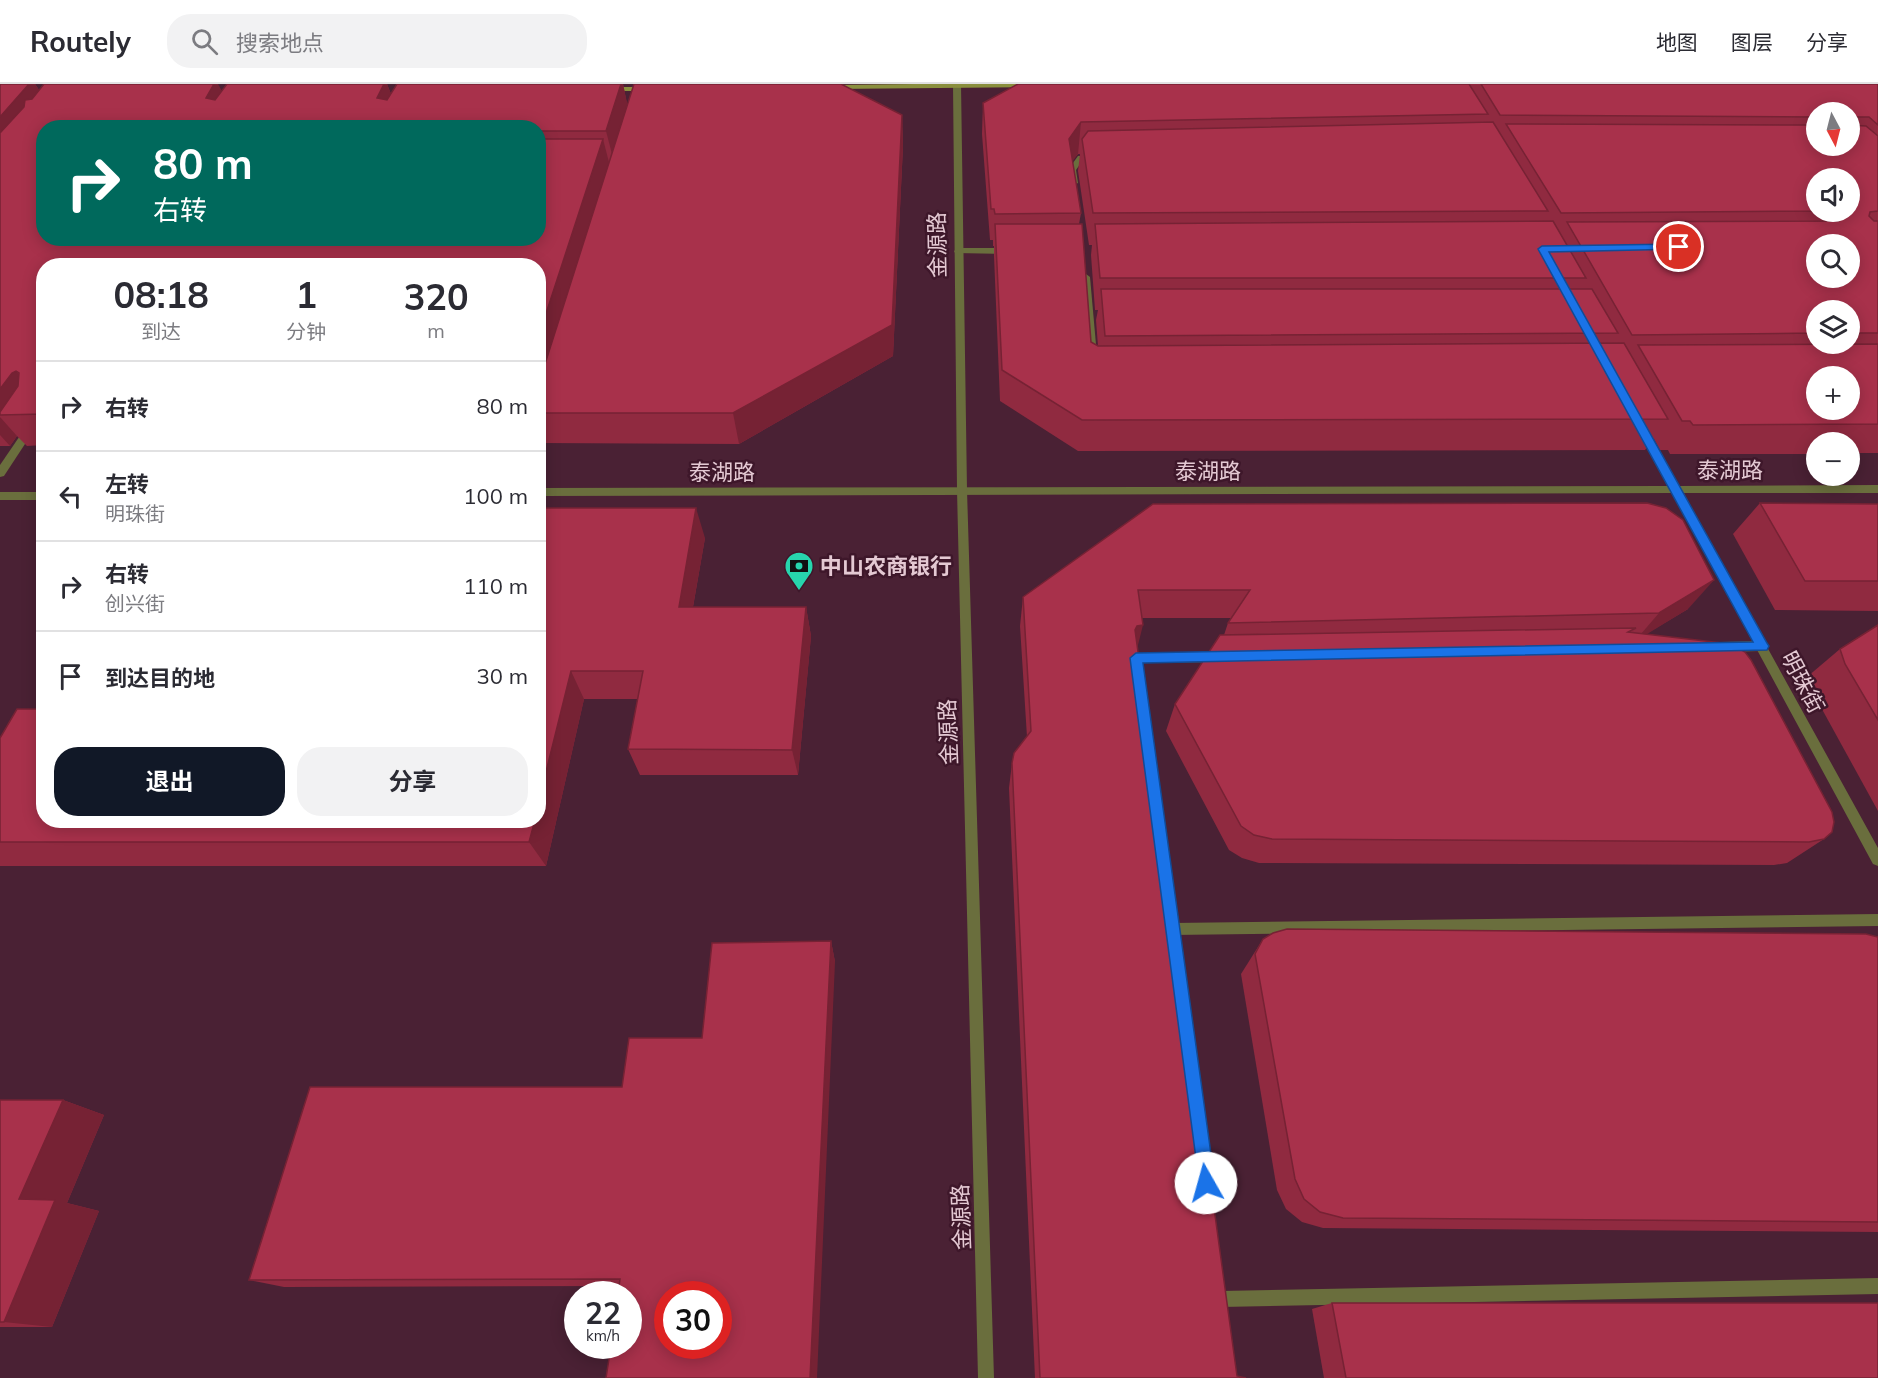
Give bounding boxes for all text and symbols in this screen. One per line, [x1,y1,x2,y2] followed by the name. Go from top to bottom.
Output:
[167,14,587,68] search box
[30,24,131,59] text: Routely
[188,25,221,58] icon: search
[236,29,324,57] text: 搜索地点
[1656,29,1698,55] text: 地图
[1731,29,1773,55] text: 图层
[1806,29,1848,55] text: 分享
[1806,102,1860,156] north arrow
[1806,102,1860,486] map controls
[153,137,253,190] text: 80 m
[54,144,132,222] icon: right
[1806,168,1860,222] button: sound
[153,193,207,227] text: 右转
[922,212,952,278] street label: 金源路
[1653,221,1704,272] pin
[1662,230,1695,263] icon: arrive
[1806,234,1860,288] button: search
[113,272,209,317] text: 08:18
[295,272,317,317] text: 1
[404,274,469,319] text: 320
[1806,300,1860,354] button: layers
[427,318,445,343] text: m
[141,319,181,344] text: 到达
[286,319,326,344] text: 分钟
[1806,366,1860,420] button: +
[54,390,87,423] icon: right
[477,392,528,420] text: 80 m
[105,394,149,422] text: 右转
[1806,432,1860,486] button: −
[1697,456,1763,484] street label: 泰湖路
[1175,457,1241,485] street label: 泰湖路
[689,458,755,486] street label: 泰湖路
[105,470,149,498] text: 左转
[54,480,87,513] icon: left
[463,482,528,510] text: 100 m
[105,501,165,526] text: 明珠街
[783,550,815,592] bank icon: 中山农商银行
[820,552,952,580] place label: 中山农商银行
[105,560,149,588] text: 右转
[54,570,87,603] icon: right
[463,572,528,600] text: 110 m
[105,591,165,616] text: 创兴街
[1775,646,1831,718] street label: 明珠街
[54,660,87,693] icon: arrive
[477,662,528,690] text: 30 m
[105,664,215,692] text: 到达目的地
[933,699,963,765] street label: 金源路
[54,747,285,816] button: 退出
[297,747,528,816] button: 分享
[1174,1151,1238,1215] position arrow
[946,1184,976,1250] street label: 金源路
[654,1281,732,1359] speed limit sign: 30
[585,1294,621,1332] text: 22
[586,1326,620,1345] text: km/h

